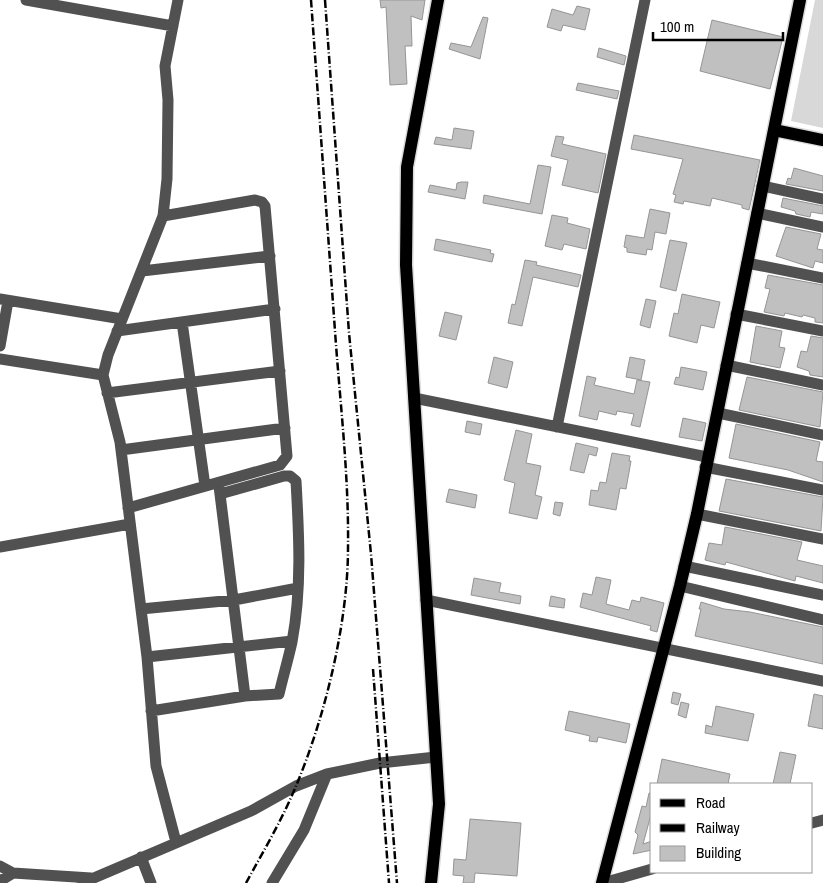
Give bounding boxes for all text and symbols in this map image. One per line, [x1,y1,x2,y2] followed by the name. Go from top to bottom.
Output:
[653,10,783,42] scale bar
[660,16,694,37] text: 100 m
[650,783,813,873] legend
[696,792,725,813] text: Road
[696,817,741,838] text: Railway
[696,842,741,863] text: Building

